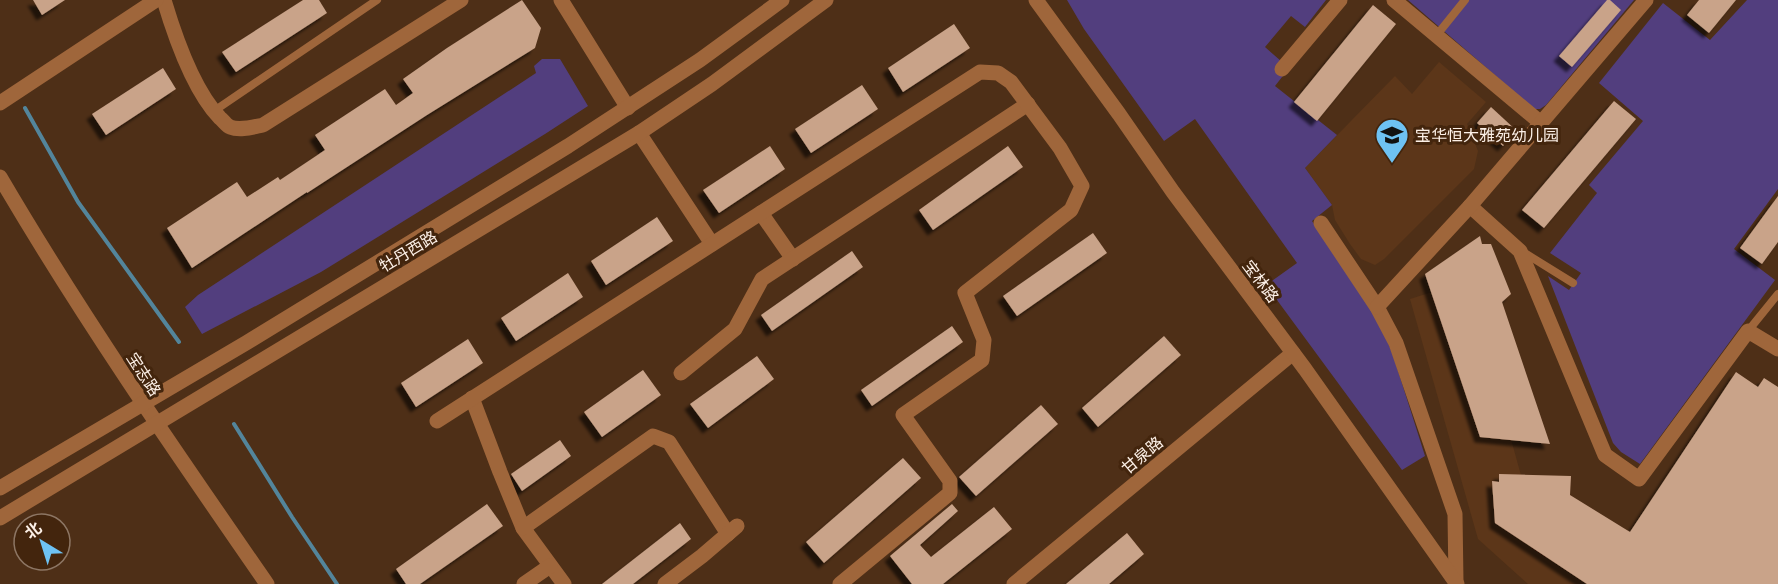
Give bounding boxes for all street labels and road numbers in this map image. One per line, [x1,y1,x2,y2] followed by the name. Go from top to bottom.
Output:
[375,226,441,276] street label: 牡丹西路
[1239,256,1283,306] street label: 宝林路
[123,348,165,400] street label: 宝志路
[1117,432,1167,478] street label: 甘泉路

